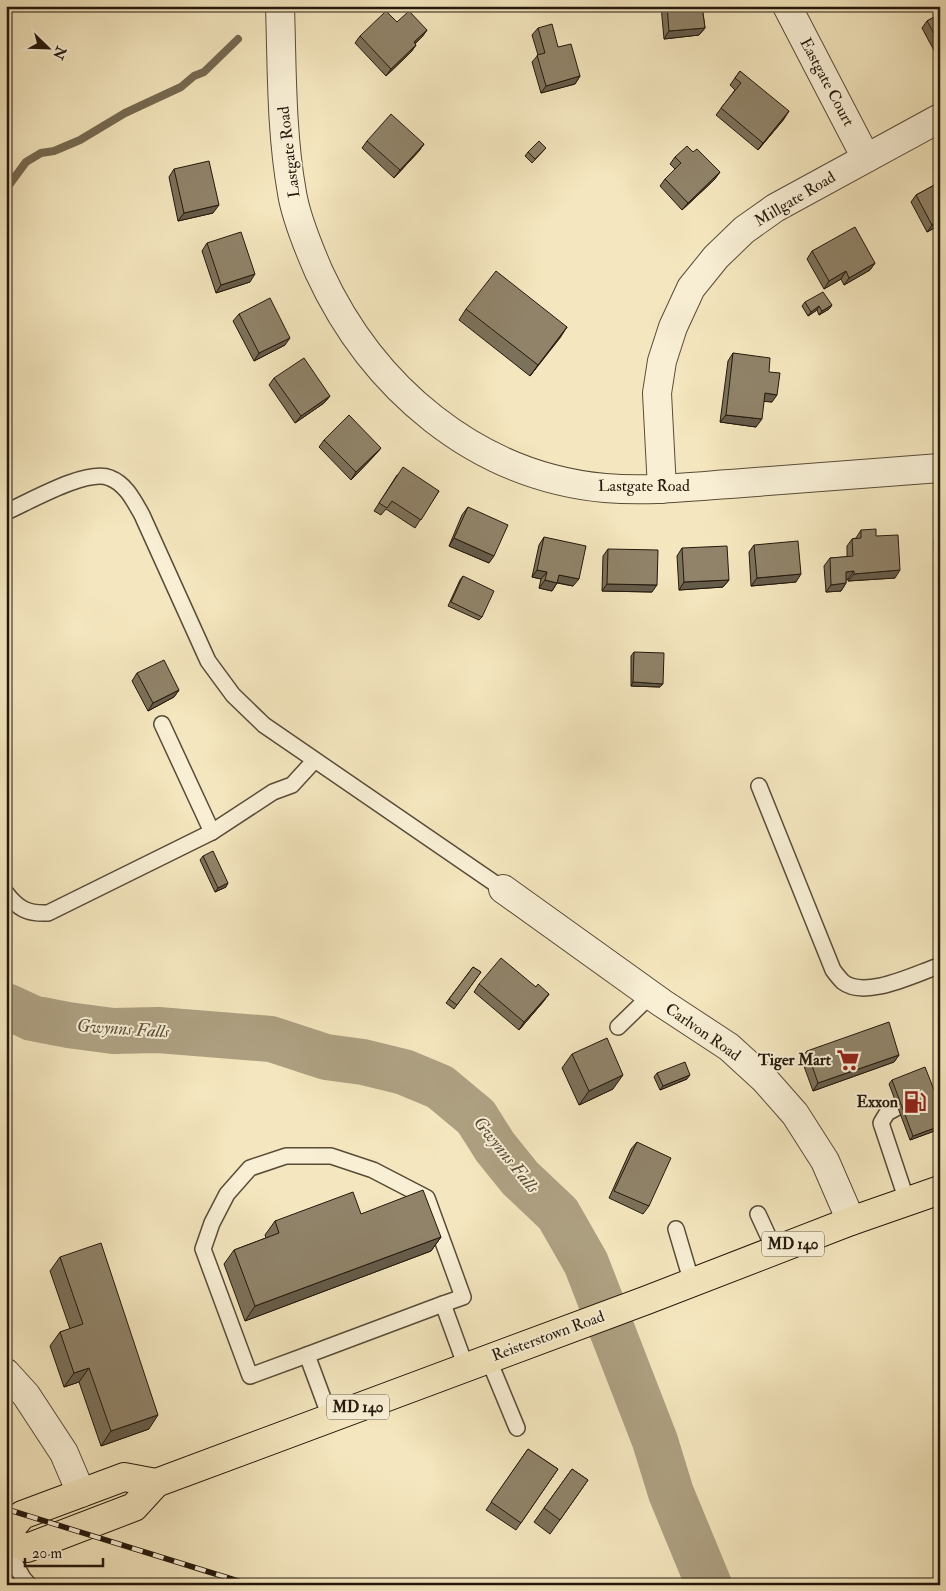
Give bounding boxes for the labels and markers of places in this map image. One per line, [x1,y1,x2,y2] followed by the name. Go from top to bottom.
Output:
[835,1047,861,1073] supermarket icon: Tiger Mart
[757,1050,832,1071] place label: Tiger Mart
[902,1089,928,1115] fuel station icon: Exxon
[856,1092,899,1112] place label: Exxon

